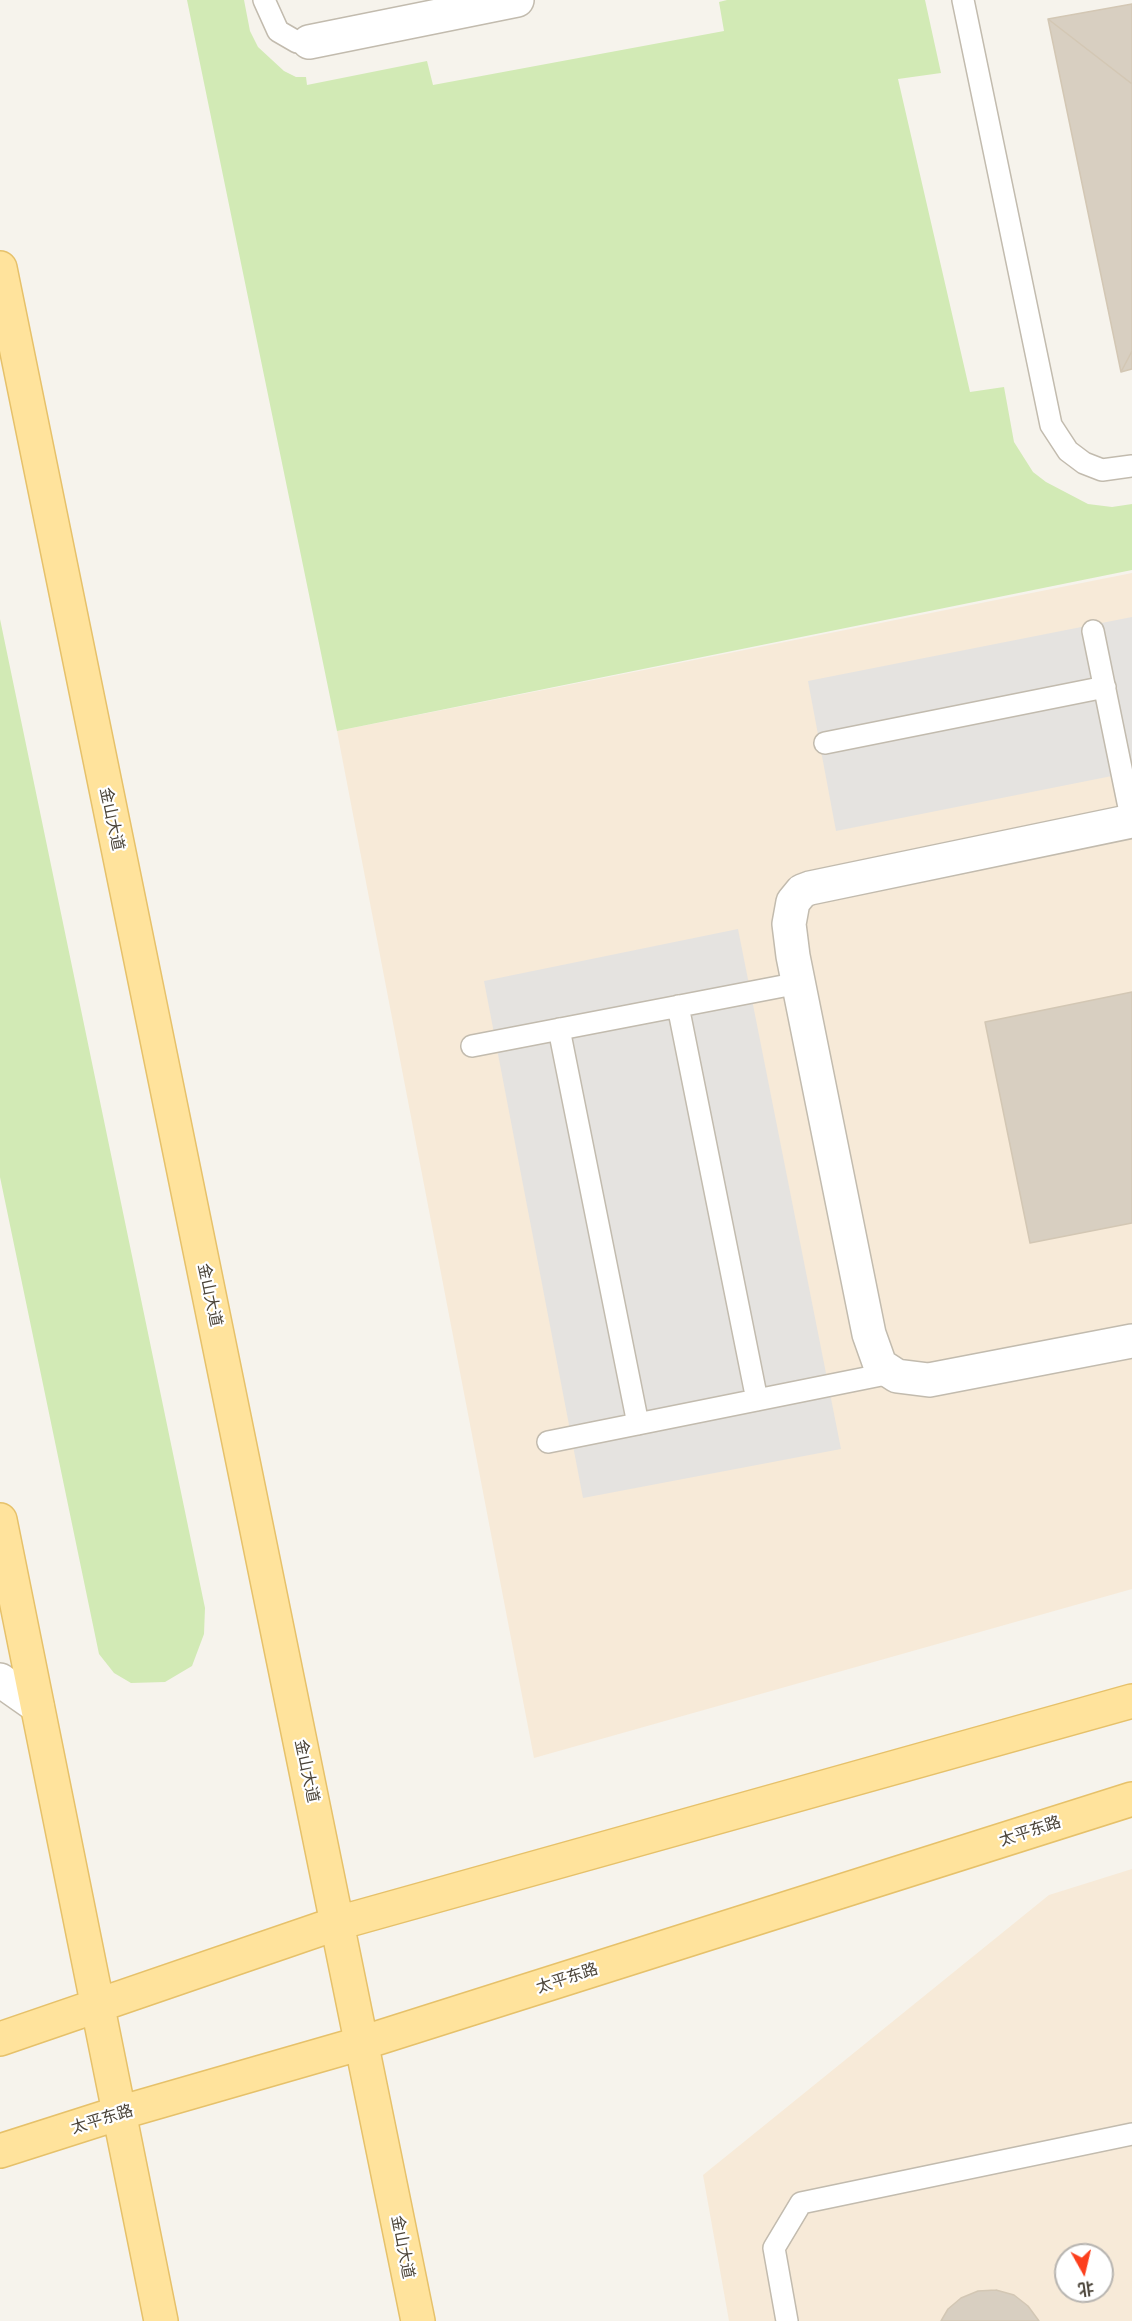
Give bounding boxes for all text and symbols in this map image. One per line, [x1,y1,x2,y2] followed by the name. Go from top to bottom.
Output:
[96,786,128,852] street label: 金山大道
[194,1262,226,1328] street label: 金山大道
[291,1738,323,1804] street label: 金山大道
[997,1812,1063,1850] street label: 太平东路
[534,1959,600,1997] street label: 太平东路
[69,2100,135,2138] street label: 太平东路
[387,2214,419,2280] street label: 金山大道
[1054,2243,1114,2303] north arrow
[1077,2279,1096,2300] text: 北

